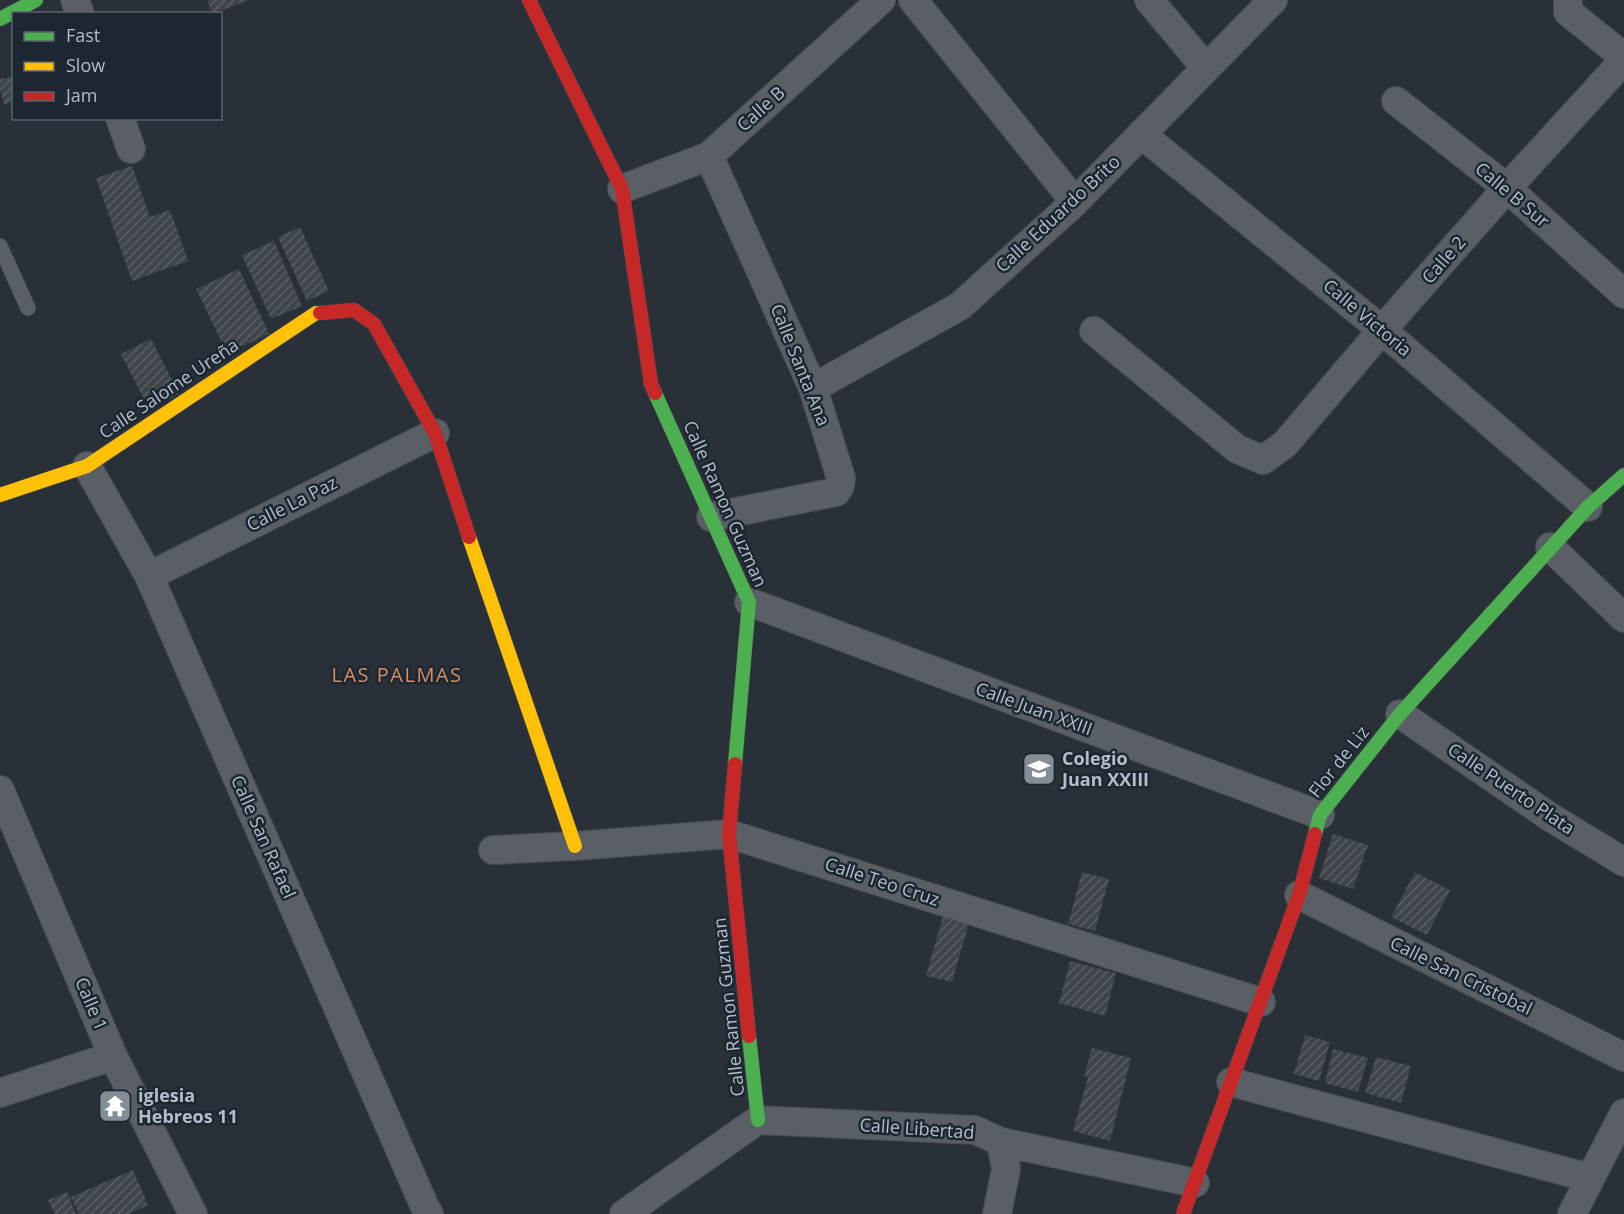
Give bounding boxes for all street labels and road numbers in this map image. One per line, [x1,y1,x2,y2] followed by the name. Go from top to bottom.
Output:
[731,80,789,136] street label: Calle B
[990,149,1125,277] street label: Calle Eduardo Brito
[1471,156,1555,233] street label: Calle B Sur
[1416,231,1471,288] street label: Calle 2
[1318,273,1417,361] street label: Calle Victoria
[766,300,836,429] street label: Calle Santa Ana
[94,332,243,444] street label: Calle Salome Ureña
[678,417,773,591] street label: Calle Ramon Guzman
[242,470,341,536] street label: Calle La Paz
[973,676,1096,740] street label: Calle Juan XXIII
[1303,721,1374,802] street label: Flor de Liz
[1443,737,1580,840] street label: Calle Puerto Plata
[226,771,302,902] street label: Calle San Rafael
[822,851,943,911] street label: Calle Teo Cruz
[707,916,749,1098] street label: Calle Ramon Guzman
[1386,930,1537,1020] street label: Calle San Cristobal
[70,973,114,1034] street label: Calle 1
[859,1112,975,1144] street label: Calle Libertad

